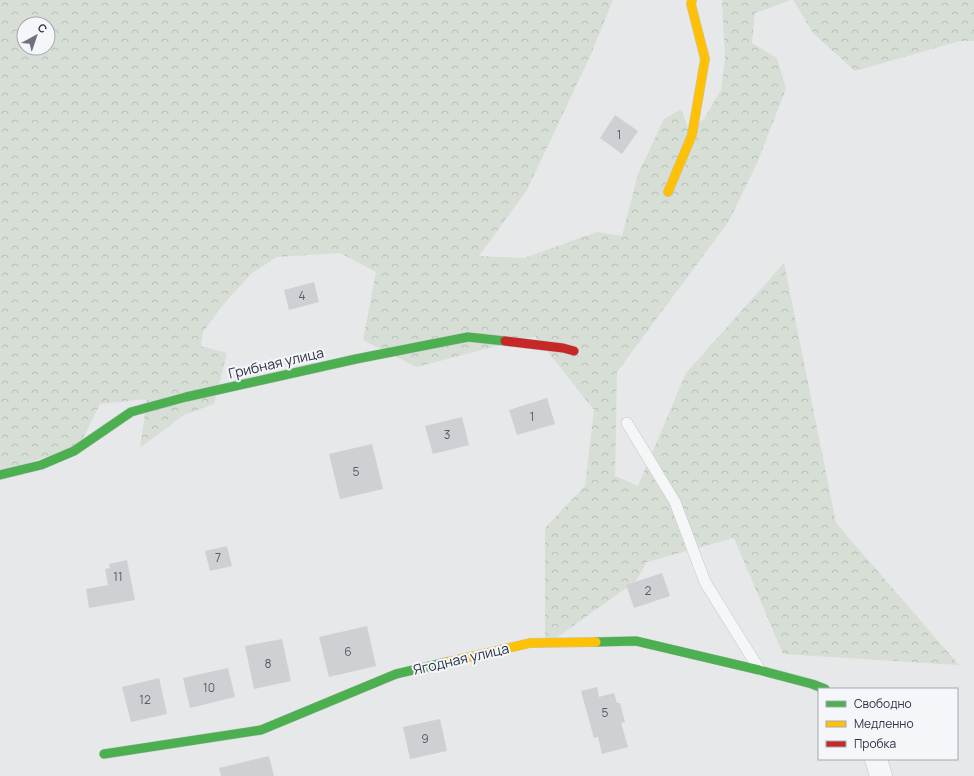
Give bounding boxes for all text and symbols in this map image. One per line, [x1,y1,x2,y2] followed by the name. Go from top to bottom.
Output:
[16,16,56,56] north arrow
[35,20,51,36] text: С
[617,126,621,143] house number: 1
[298,287,306,304] house number: 4
[226,342,325,383] street label: Грибная улица
[530,408,534,425] house number: 1
[444,426,450,443] house number: 3
[353,463,360,480] house number: 5
[215,549,221,566] house number: 7
[113,568,123,585] house number: 11
[645,582,652,599] house number: 2
[411,638,511,679] street label: Ягодная улица
[344,643,352,660] house number: 6
[265,655,272,672] house number: 8
[203,679,215,696] house number: 10
[818,688,958,760] legend
[139,691,151,708] house number: 12
[854,695,912,712] text: Свободно
[602,704,609,721] house number: 5
[854,715,914,732] text: Медленно
[421,730,429,747] house number: 9
[854,735,896,752] text: Пробка

